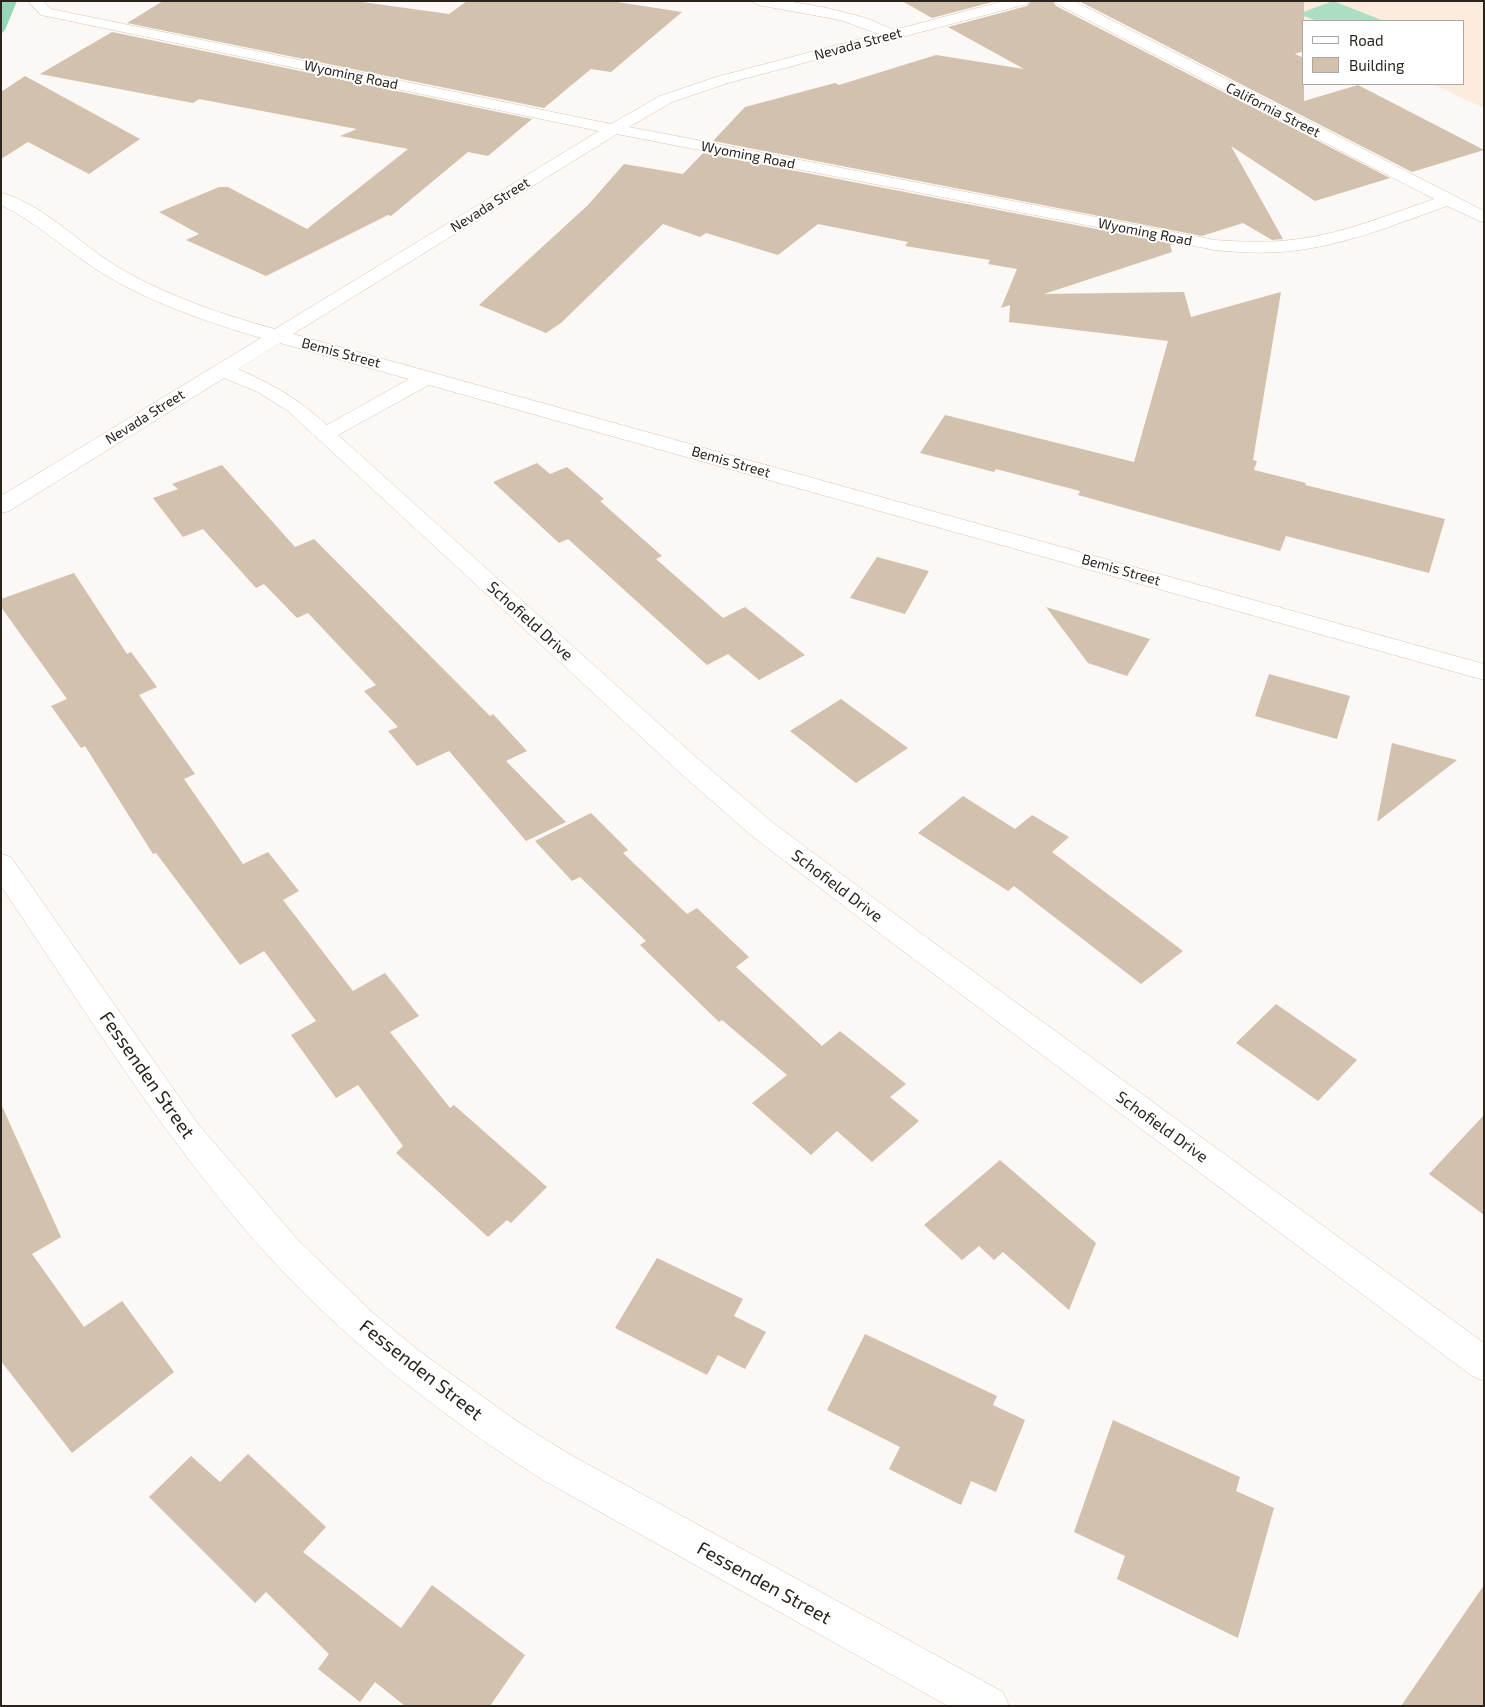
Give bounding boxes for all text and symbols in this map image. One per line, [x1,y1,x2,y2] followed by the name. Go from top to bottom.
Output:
[1302,20,1465,85] legend
[812,24,904,64] street label: Nevada Street
[1349,31,1384,49] text: Road
[1349,56,1404,74] text: Building
[303,57,399,93] street label: Wyoming Road
[1223,79,1323,141] street label: California Street
[699,138,797,172] street label: Wyoming Road
[447,174,533,236] street label: Nevada Street
[1096,215,1194,249] street label: Wyoming Road
[300,334,382,372] street label: Bemis Street
[102,386,188,448] street label: Nevada Street
[690,443,772,481] street label: Bemis Street
[1080,551,1162,589] street label: Bemis Street
[483,577,577,665] street label: Schofield Drive
[788,846,886,926] street label: Schofield Drive
[95,1007,199,1143] street label: Fessenden Street
[1112,1087,1212,1167] street label: Schofield Drive
[355,1315,487,1425] street label: Fessenden Street
[693,1537,835,1629] street label: Fessenden Street

